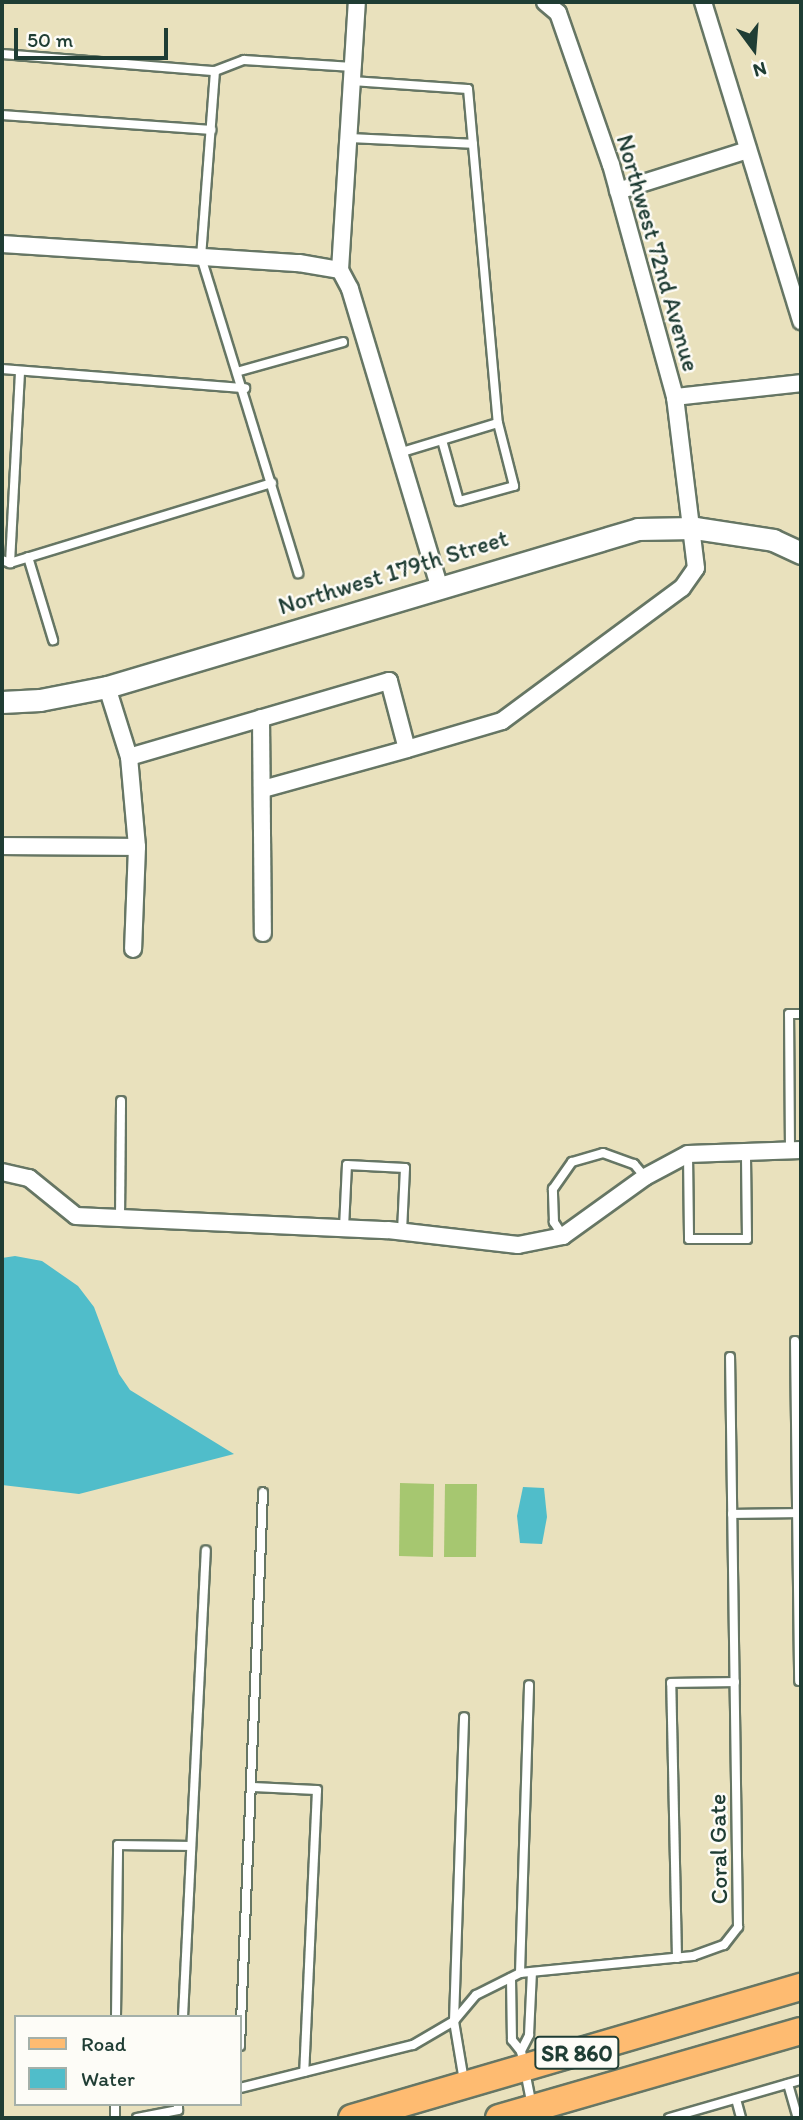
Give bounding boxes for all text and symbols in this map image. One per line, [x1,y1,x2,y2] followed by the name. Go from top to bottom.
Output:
[18,14,172,58] scale bar
[719,14,789,84] north arrow
[27,27,73,52] text: 50 m
[751,57,769,82] text: N
[611,132,705,374] street label: Northwest 72nd Avenue
[275,523,511,621] street label: Northwest 179th Street
[703,1793,733,1905] street label: Coral Gate
[14,2015,242,2106] legend
[81,2031,126,2056] text: Road
[533,2034,621,2072] road number: SR 860
[81,2066,135,2091] text: Water

